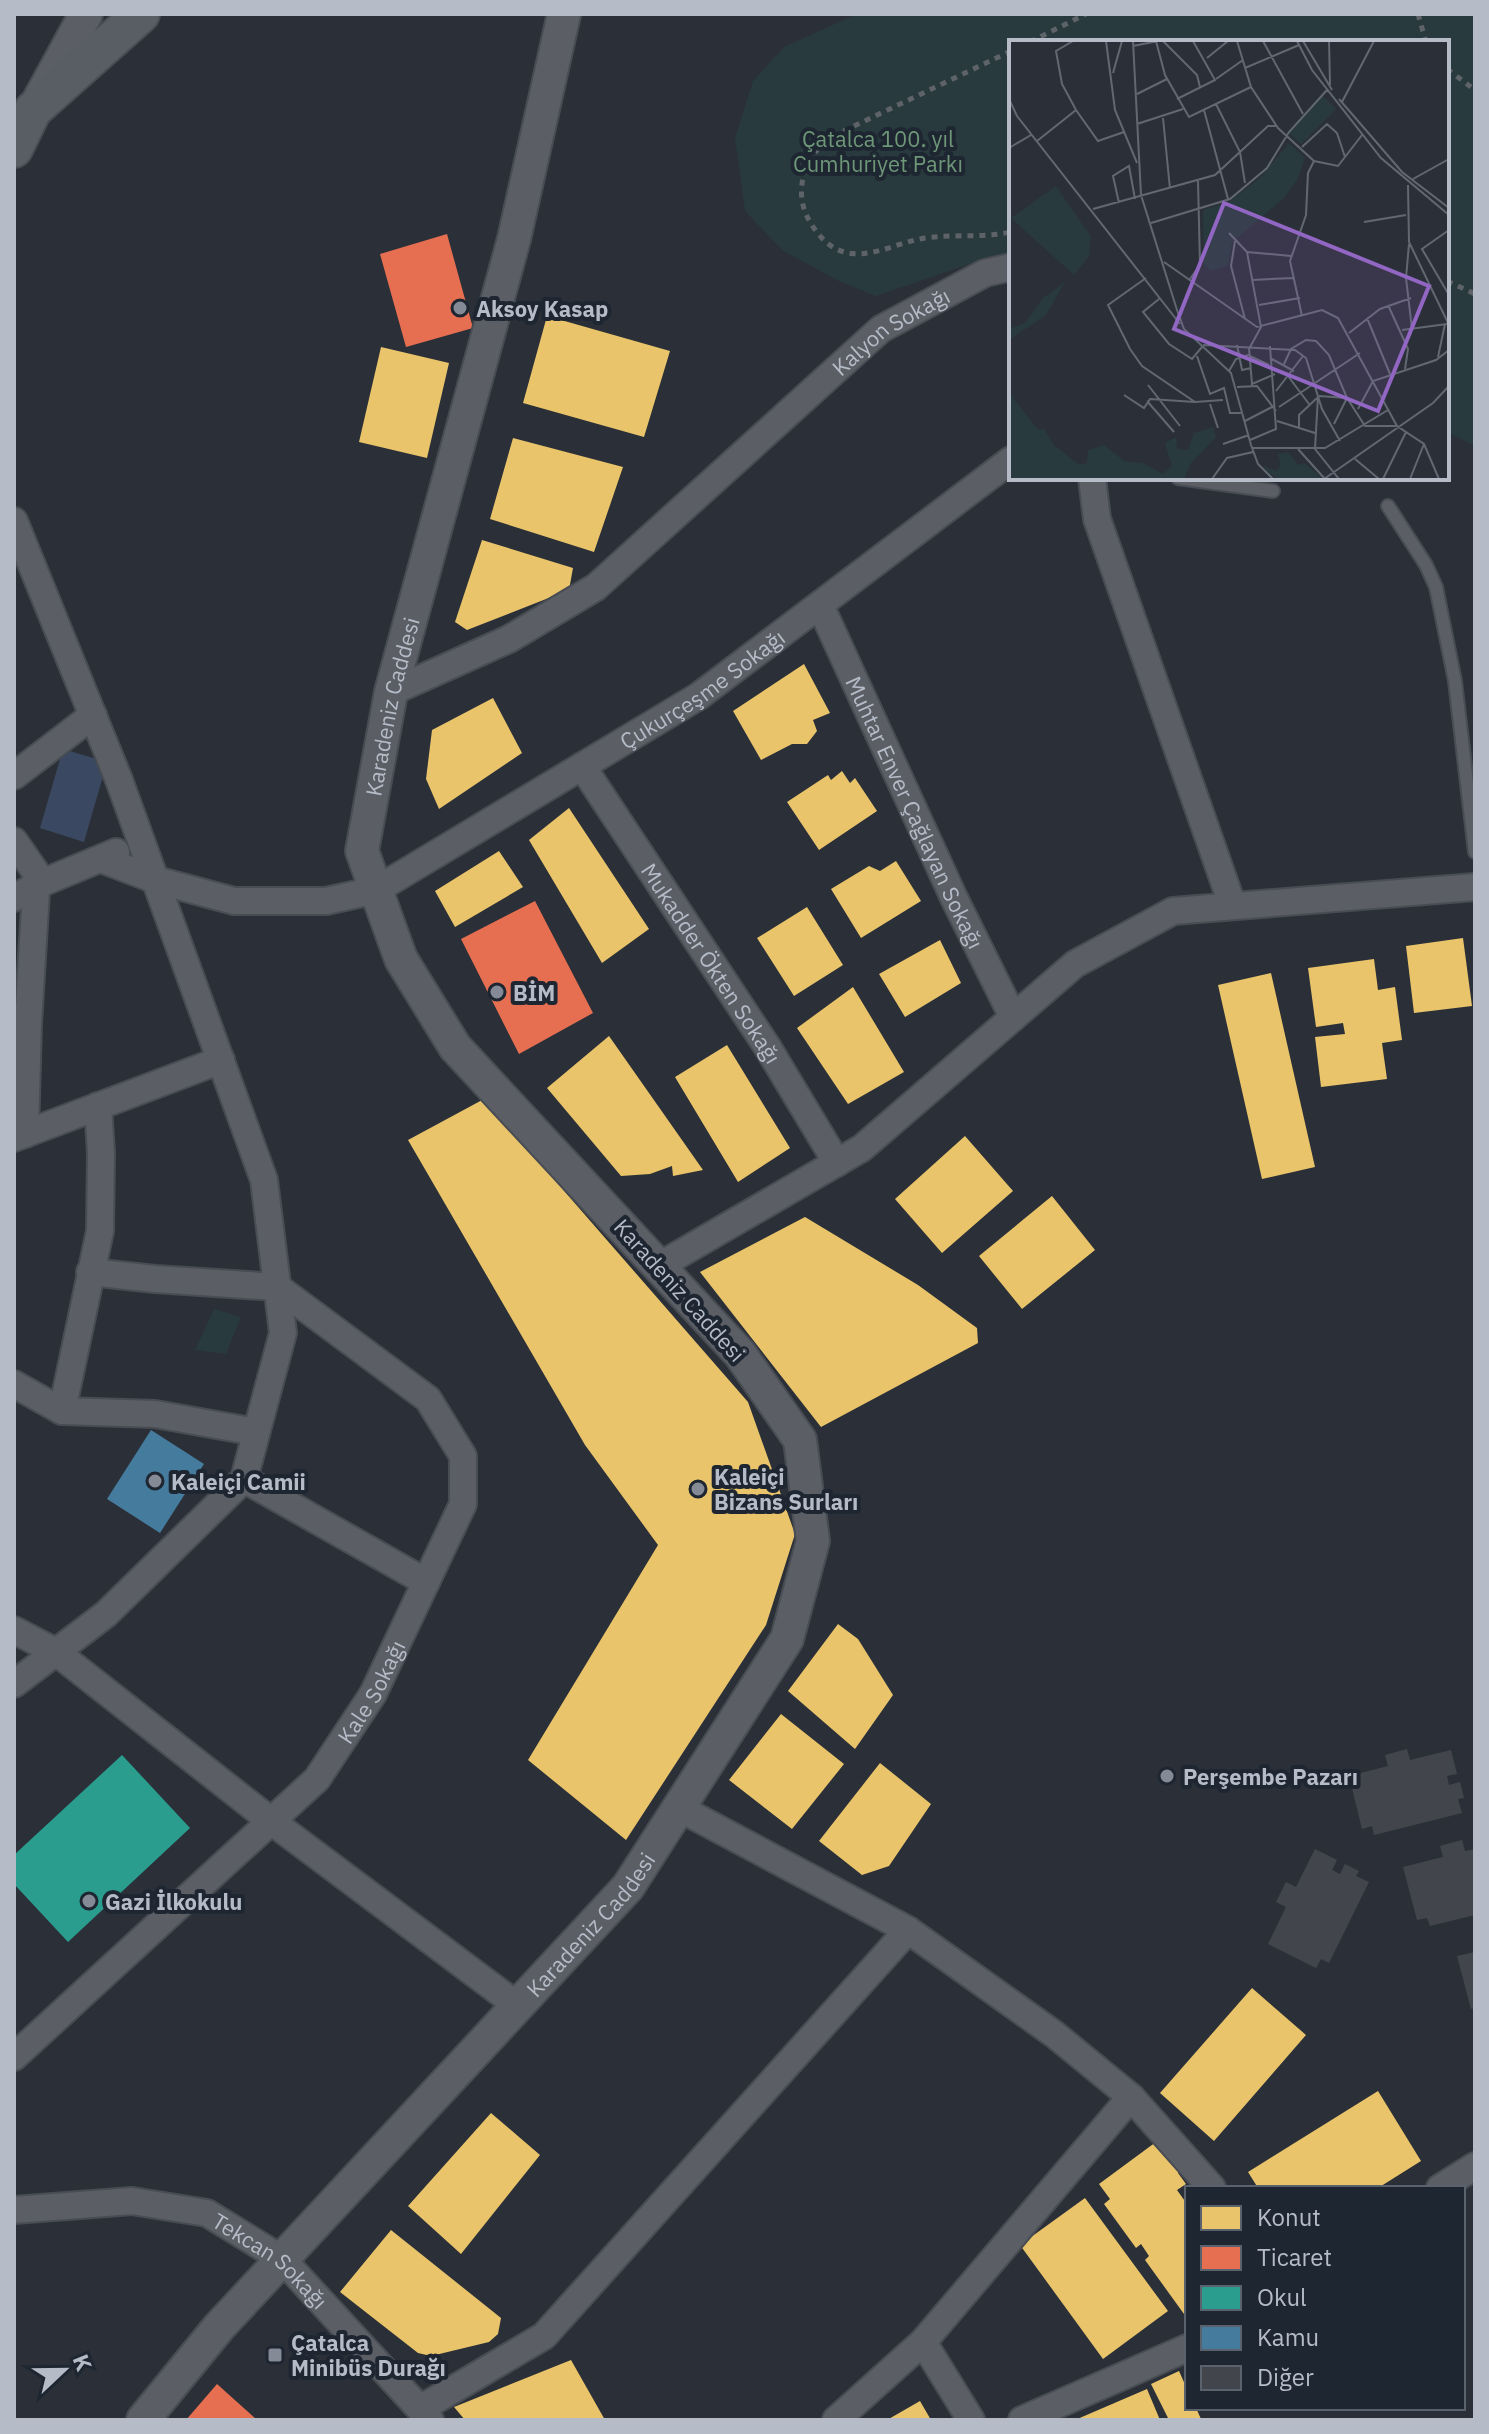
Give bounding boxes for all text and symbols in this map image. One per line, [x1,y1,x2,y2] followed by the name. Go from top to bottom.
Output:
[1009,40,1449,480] inset map
[793,124,963,178] park label: Çatalca 100. yıl Cumhuriyet Parkı
[825,280,954,381] street label: Kalyon Sokağı
[476,294,608,323] place label: Aksoy Kasap
[451,299,469,317] marker: Aksoy Kasap
[358,614,425,798] street label: Karadeniz Caddesi
[614,622,790,755] street label: Çukurçeşme Sokağı
[840,671,991,953] street label: Muhtar Enver Çağlayan Sokağı
[635,857,788,1069] street label: Mukadder Ökten Sokağı
[513,978,555,1007] place label: BİM
[488,983,506,1001] marker: BİM
[608,1212,752,1368] street label: Karadeniz Caddesi
[714,1462,858,1516] place label: Kaleiçi Bizans Surları
[171,1467,306,1496] place label: Kaleiçi Camii
[146,1472,164,1490] marker: Kaleiçi Camii
[689,1480,707,1498] marker: Kaleiçi Bizans Surları
[330,1635,411,1749] street label: Kale Sokağı
[1183,1762,1358,1791] place label: Perşembe Pazarı
[1158,1767,1176,1785] marker: Perşembe Pazarı
[519,1847,661,2002] street label: Karadeniz Caddesi
[105,1887,242,1916] place label: Gazi İlkokulu
[80,1892,98,1910] marker: Gazi İlkokulu
[1185,2186,1465,2410] legend
[1257,2201,1321,2233] text: Konut
[207,2206,335,2314] street label: Tekcan Sokağı
[1257,2241,1332,2273] text: Ticaret
[1257,2281,1307,2313] text: Okul
[1257,2321,1319,2353] text: Kamu
[291,2328,446,2382] place label: Çatalca Minibüs Durağı
[24,2330,104,2410] north arrow
[266,2346,284,2364] marker: Çatalca Minibüs Durağı
[67,2350,100,2375] text: K
[1257,2361,1314,2393] text: Diğer

